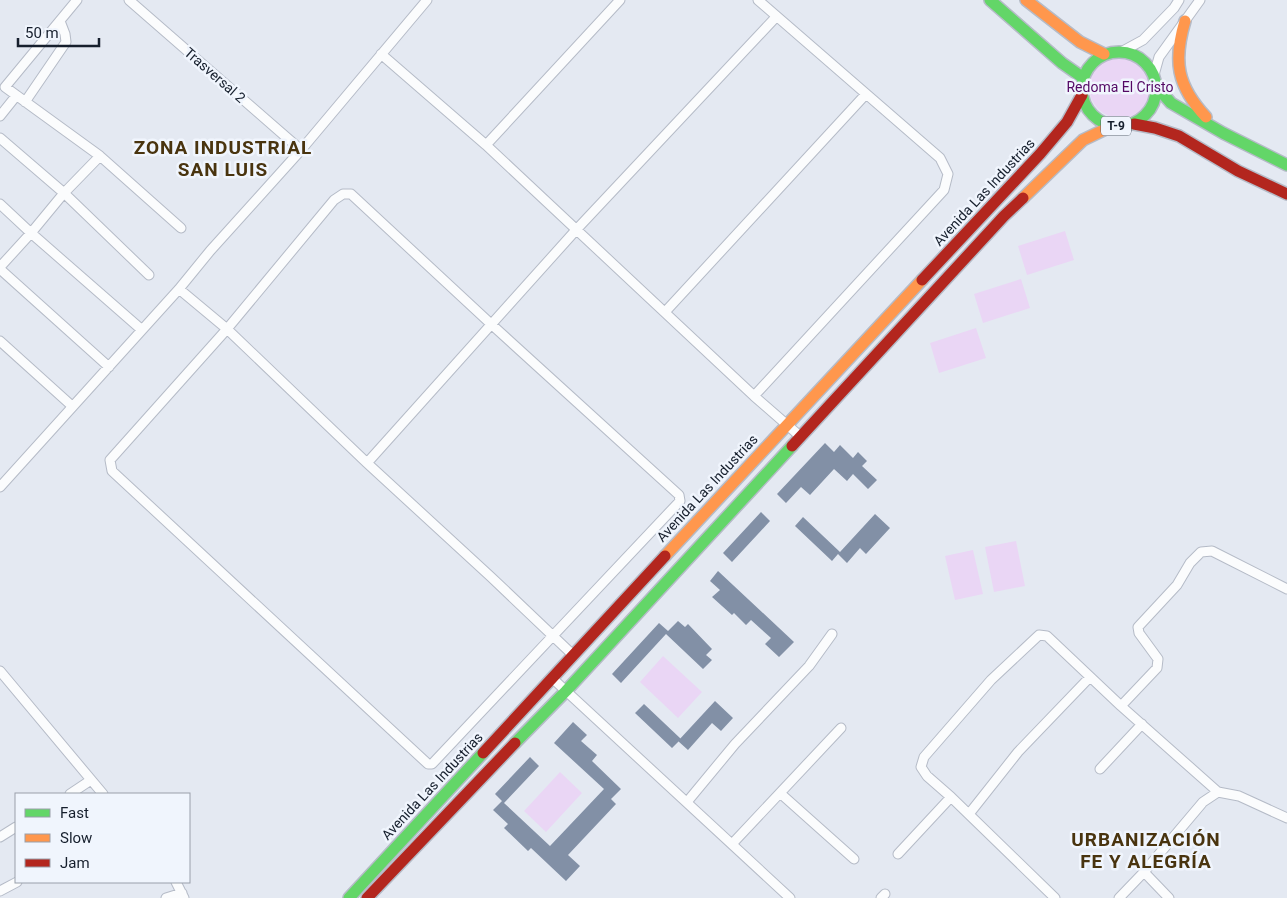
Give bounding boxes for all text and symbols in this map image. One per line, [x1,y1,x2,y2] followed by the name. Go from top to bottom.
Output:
[18,15,99,47] scale bar
[25,24,59,42] text: 50 m
[181,44,249,106] street label: Trasversal 2
[1066,79,1174,95] park label: Redoma El Cristo
[1101,116,1131,136] road number: T-9
[930,135,1038,249] street label: Avenida Las Industrias
[134,136,312,181] district label: ZONA INDUSTRIAL SAN LUIS
[653,431,761,545] street label: Avenida Las Industrias
[378,729,486,843] street label: Avenida Las Industrias
[15,793,190,883] legend
[60,804,89,822] text: Fast
[1071,828,1221,873] district label: URBANIZACIÓN FE Y ALEGRÍA
[60,829,92,847] text: Slow
[60,854,90,872] text: Jam

